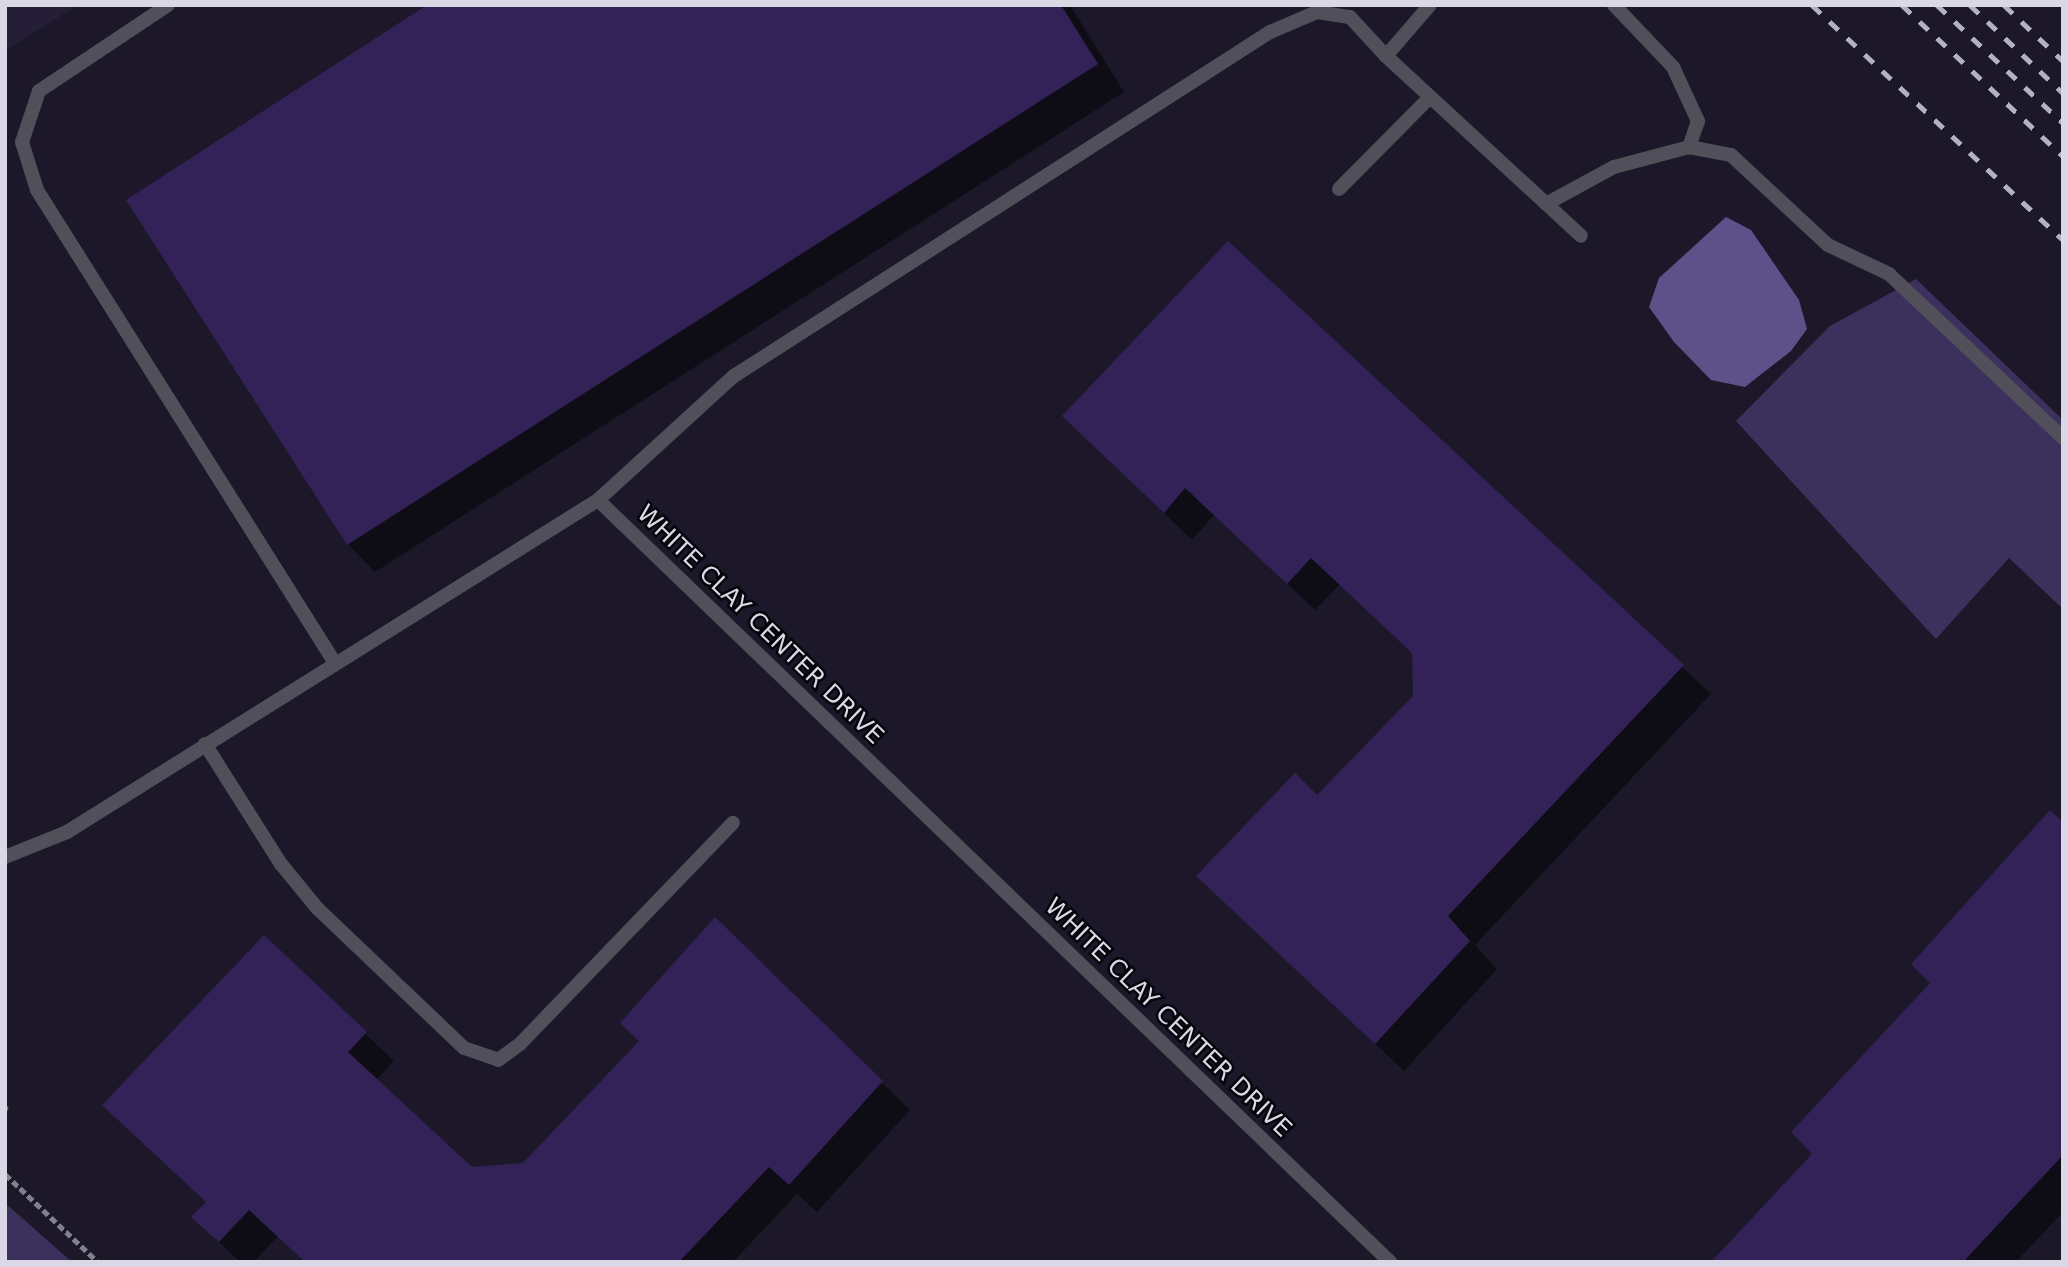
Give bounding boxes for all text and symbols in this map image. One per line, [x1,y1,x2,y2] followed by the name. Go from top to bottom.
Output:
[631,499,889,751] street label: WHITE CLAY CENTER DRIVE
[1039,892,1297,1144] street label: WHITE CLAY CENTER DRIVE

